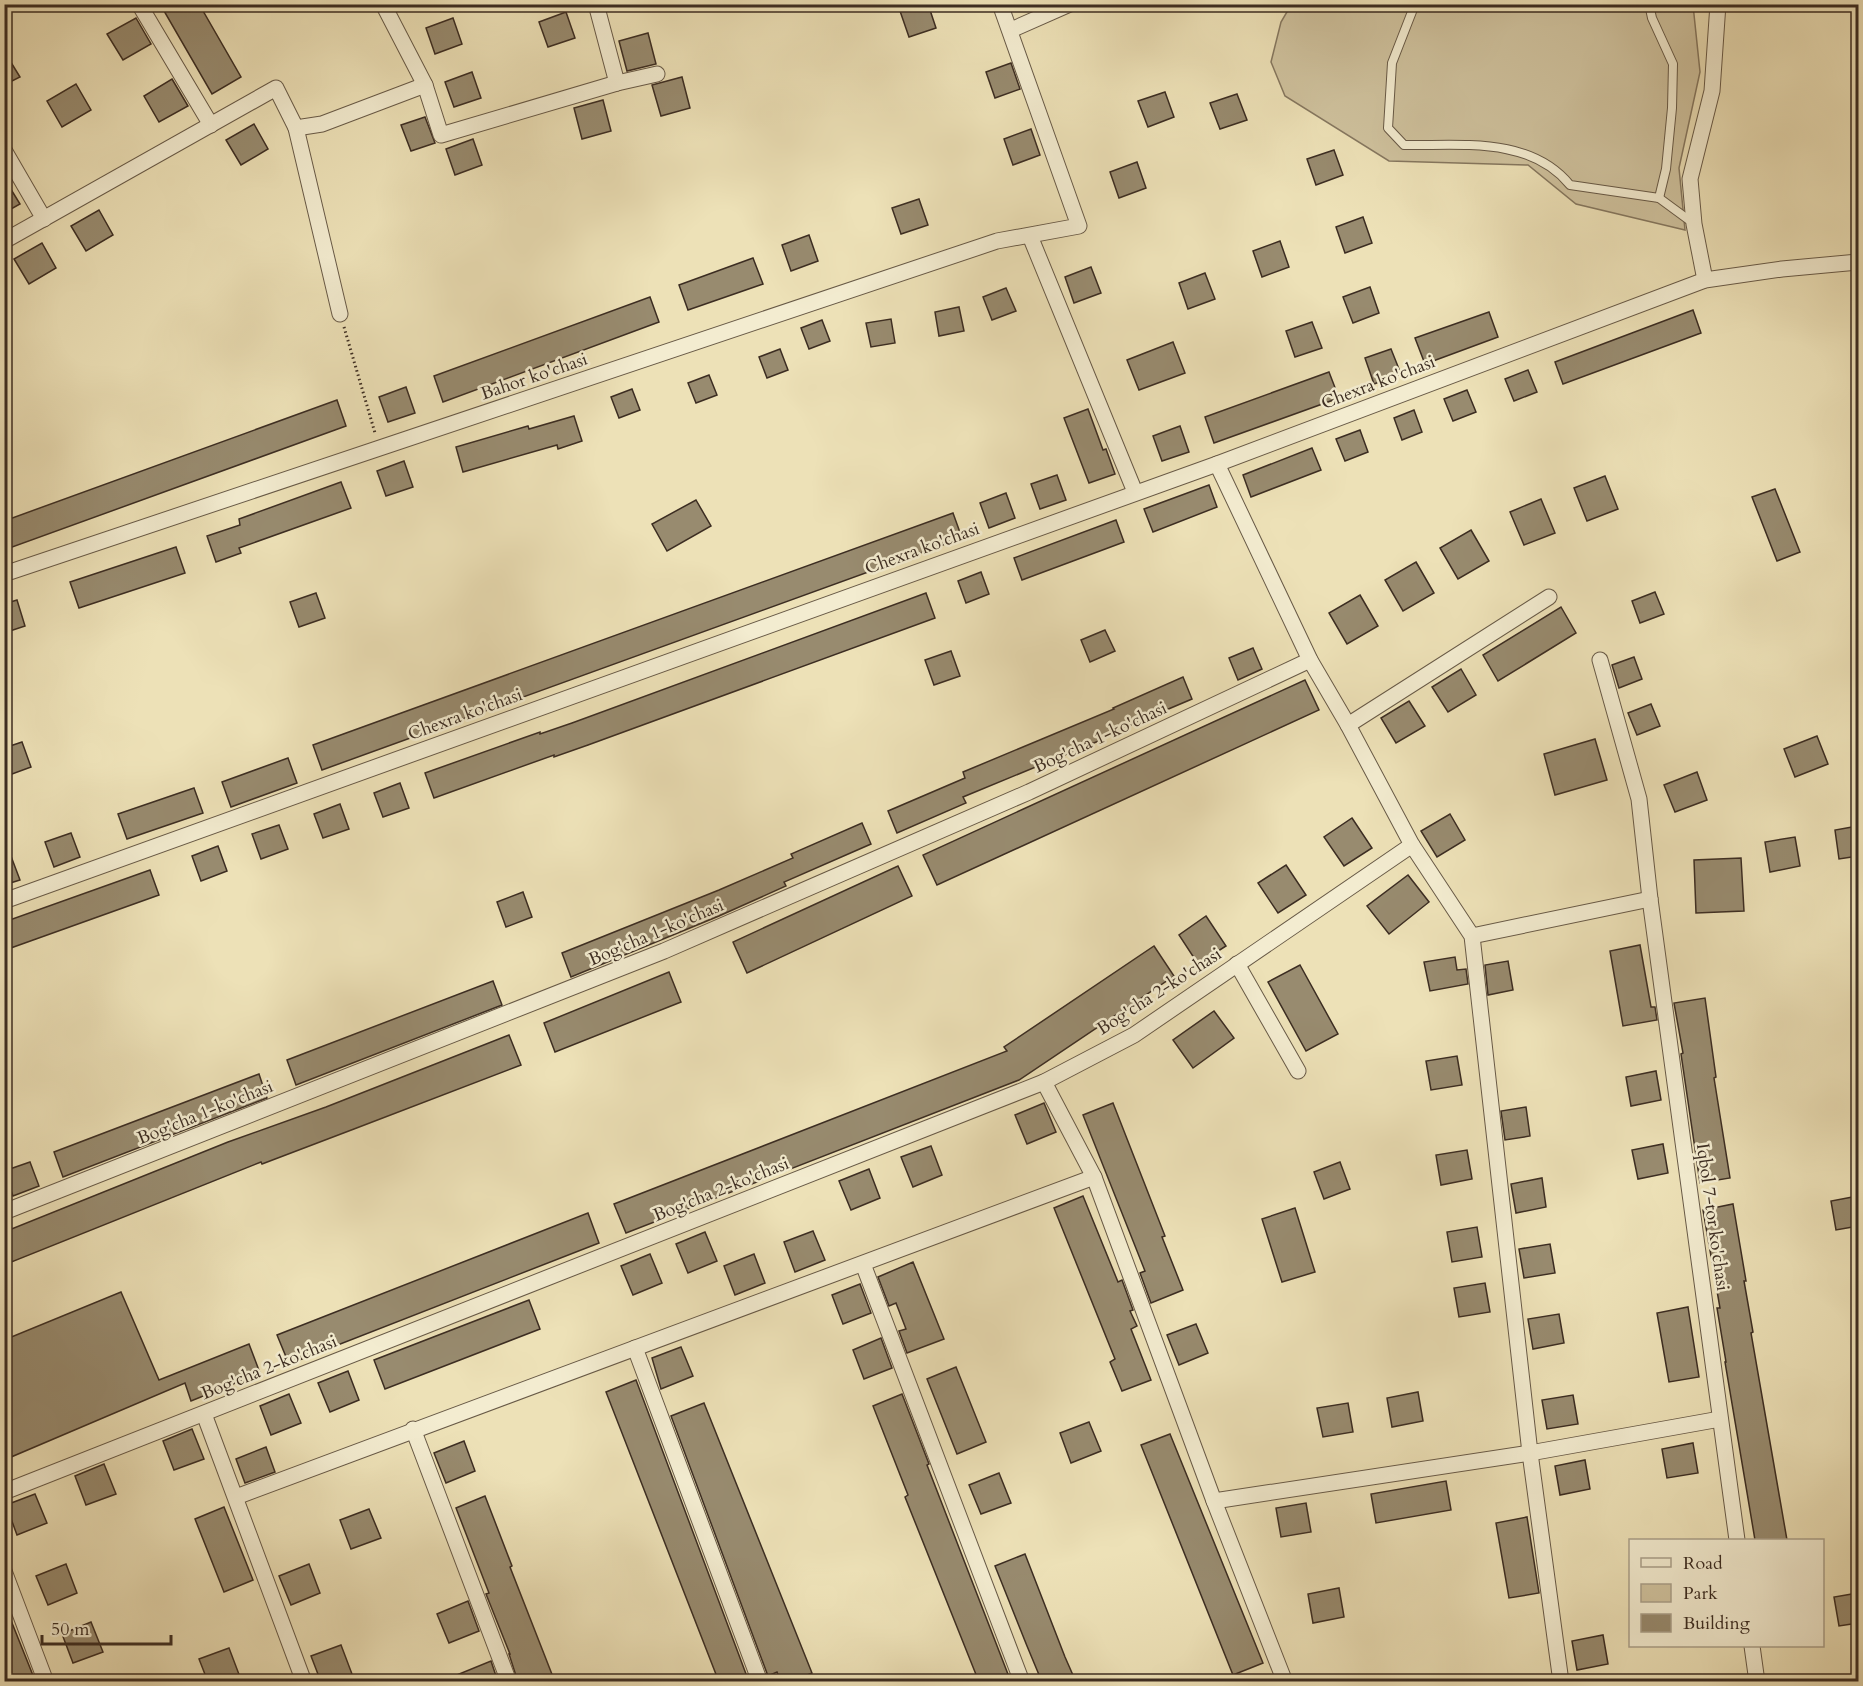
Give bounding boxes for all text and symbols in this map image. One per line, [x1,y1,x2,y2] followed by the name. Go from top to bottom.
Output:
[477,347,591,406] street label: Bahor ko'chasi
[1318,349,1439,416] street label: Chexra ko'chasi
[861,516,983,581] street label: Chexra ko'chasi
[404,682,526,747] street label: Chexra ko'chasi
[1029,696,1171,779] street label: Bog'cha 1-ko'chasi
[585,893,728,972] street label: Bog'cha 1-ko'chasi
[1092,942,1227,1041] street label: Bog'cha 2-ko'chasi
[134,1074,277,1151] street label: Bog'cha 1-ko'chasi
[1690,1142,1735,1293] street label: Iqbol 7-tor ko'chasi
[650,1151,793,1228] street label: Bog'cha 2-ko'chasi
[198,1329,341,1406] street label: Bog'cha 2-ko'chasi
[1629,1539,1824,1647] legend
[1683,1551,1723,1576] text: Road
[1683,1581,1718,1606] text: Park
[42,1608,171,1646] scale bar
[1683,1611,1751,1636] text: Building
[51,1617,90,1642] text: 50 m

